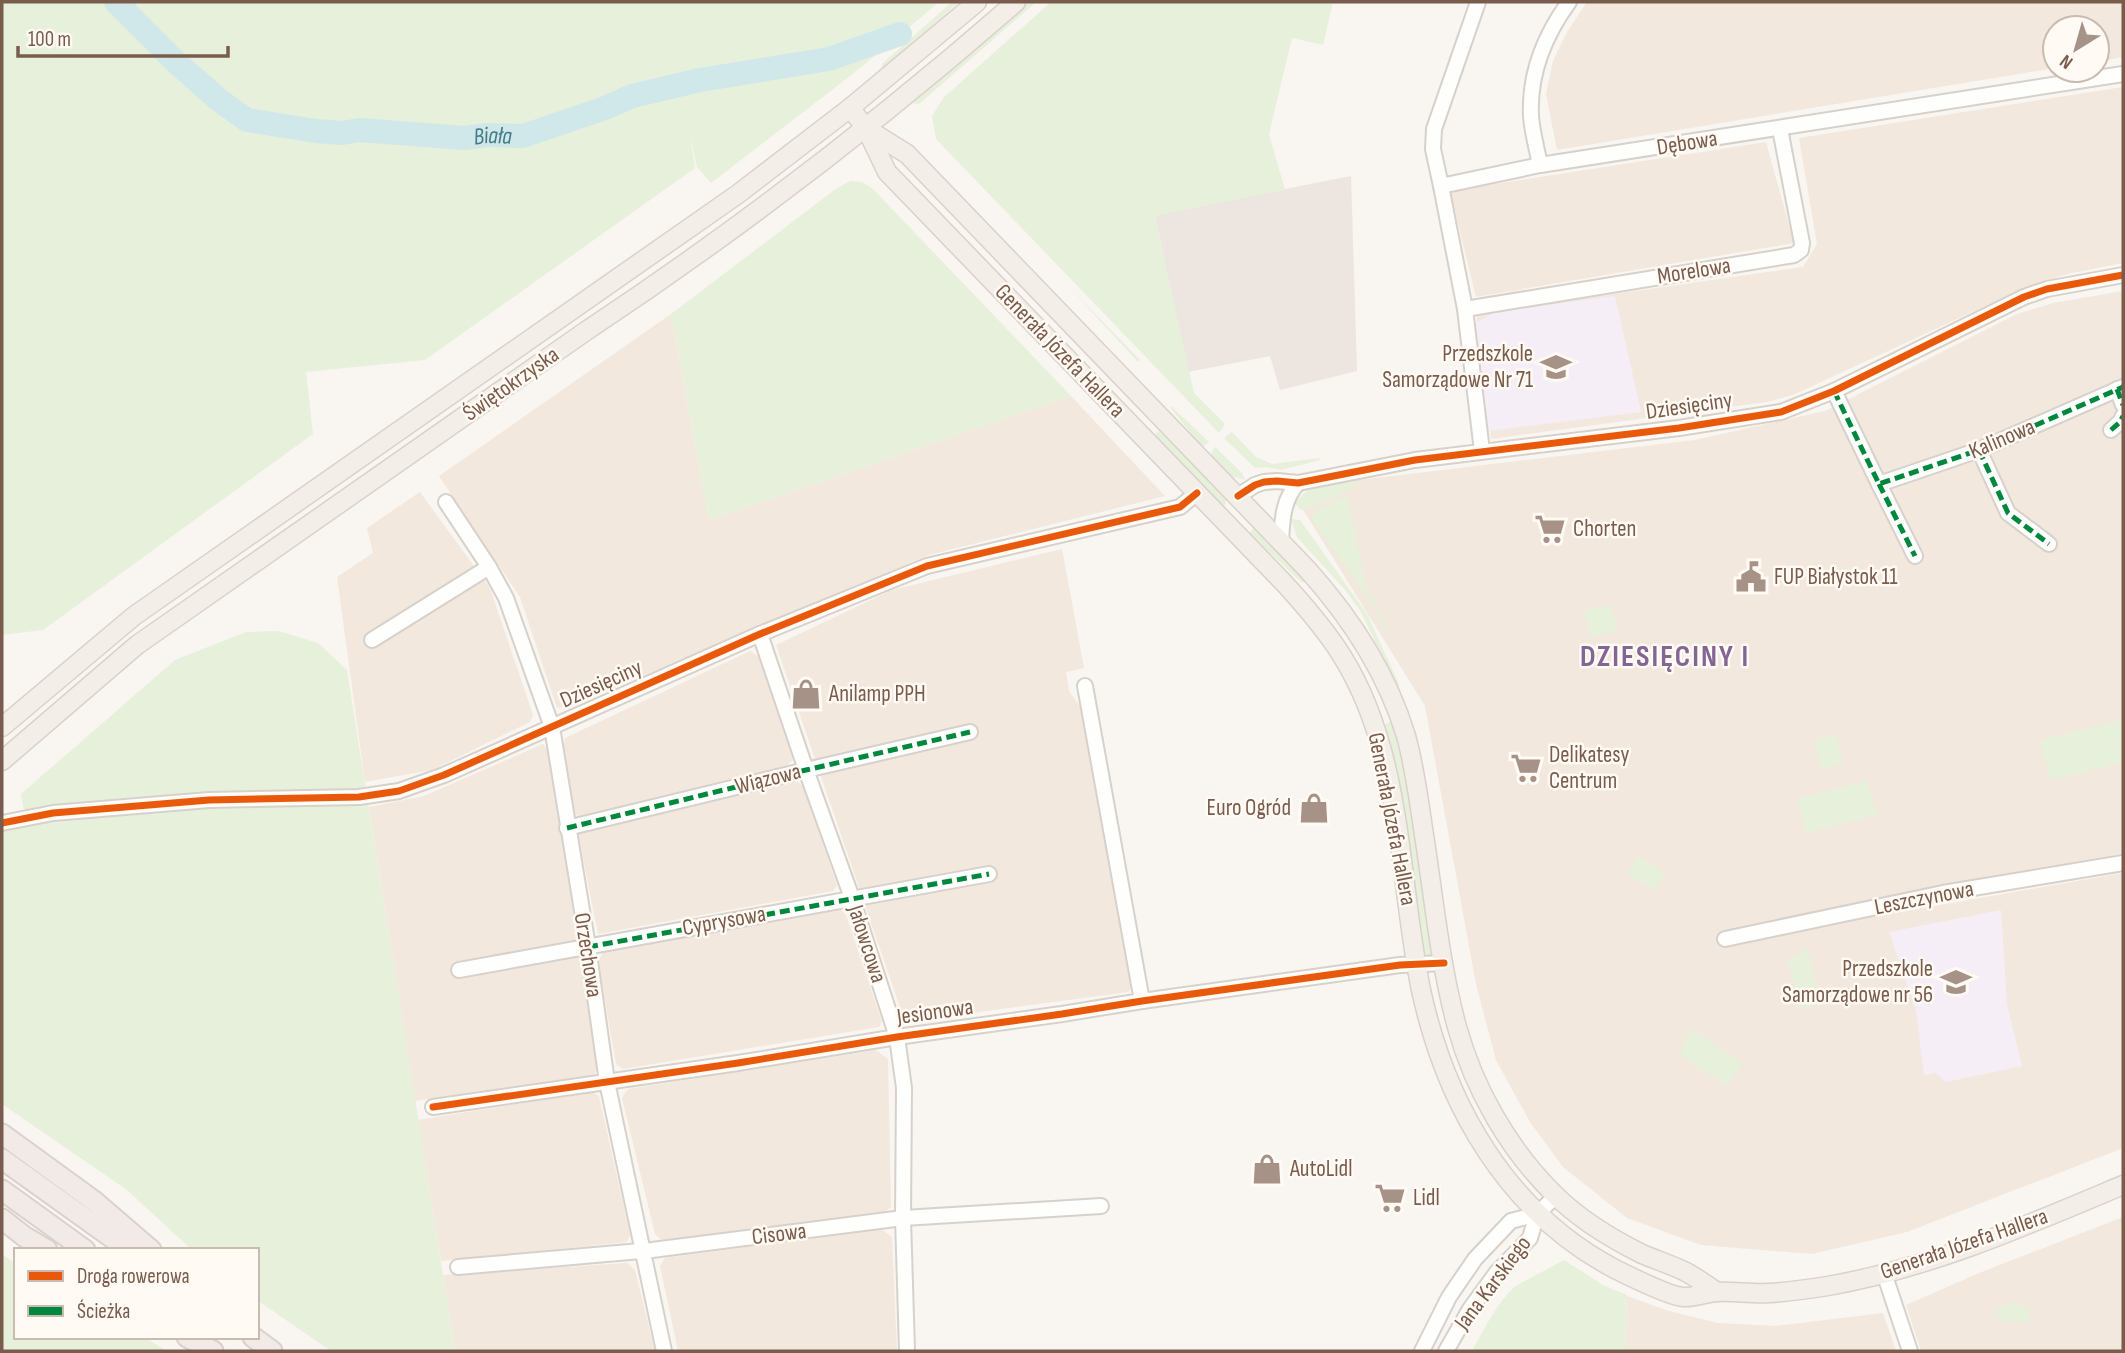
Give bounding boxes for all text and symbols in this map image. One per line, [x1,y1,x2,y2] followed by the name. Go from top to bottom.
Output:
[18,14,228,58] scale bar
[2041,14,2111,84] north arrow
[28,27,71,52] text: 100 m
[2056,49,2078,74] text: N
[472,120,513,151] water label: Biała
[1655,124,1719,162] street label: Dębowa
[1655,251,1733,291] street label: Morelowa
[989,278,1131,424] street label: Generała Józefa Hallera
[1382,340,1533,394] place label: Przedszkole Samorządowe Nr 71
[457,341,565,427] street label: Świętokrzyska
[1539,350,1573,384] school or university icon: Przedszkole Samorządowe Nr 71
[1644,386,1734,426] street label: Dziesięciny
[1965,413,2039,465] street label: Kalinowa
[1533,512,1567,546] supermarket icon: Chorten
[1573,515,1636,543] place label: Chorten
[1734,560,1768,594] public building icon: FUP Białystok 11
[1774,563,1898,591] place label: FUP Białystok 11
[1580,639,1750,675] district label: DZIESIĘCINY I
[556,653,646,714] street label: Dziesięciny
[789,677,823,711] shop icon: Anilamp PPH
[828,680,926,708] place label: Anilamp PPH
[1362,730,1422,908] street label: Generała Józefa Hallera
[1549,741,1630,795] place label: Delikatesy Centrum
[1509,751,1543,785] supermarket icon: Delikatesy Centrum
[732,757,804,801] street label: Wiązowa
[1297,791,1331,825] shop icon: Euro Ogród
[1207,794,1291,822] place label: Euro Ogród
[1872,875,1976,921] street label: Leszczynowa
[680,900,768,942] street label: Cyprysowa
[841,901,893,986] street label: Jałowcowa
[568,911,608,999] street label: Orzechowa
[1782,955,1933,1009] place label: Przedszkole Samorządowe nr 56
[1939,965,1973,999] school or university icon: Przedszkole Samorządowe nr 56
[894,993,975,1031] street label: Jesionowa
[1250,1152,1284,1186] shop icon: AutoLidl
[1289,1155,1353,1183] place label: AutoLidl
[1373,1181,1407,1215] supermarket icon: Lidl
[1413,1184,1440,1212] place label: Lidl
[1877,1202,2051,1286] street label: Generała Józefa Hallera
[750,1217,808,1251] street label: Cisowa
[1448,1230,1537,1336] street label: Jana Karskiego
[14,1248,259,1339] legend
[77,1264,190,1289] text: Droga rowerowa
[77,1299,130,1324] text: Ścieżka

